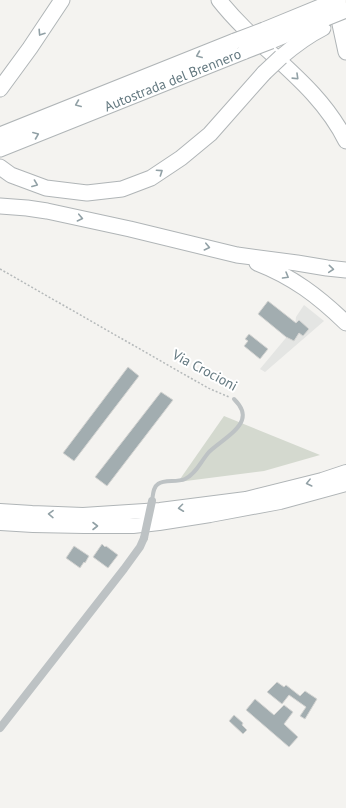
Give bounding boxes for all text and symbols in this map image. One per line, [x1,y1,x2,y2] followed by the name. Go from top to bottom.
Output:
[38,29,45,36] one-way arrow
[102,44,244,115] street label: Autostrada del Brennero
[196,51,203,59] one-way arrow
[291,72,299,80] one-way arrow
[75,99,82,107] one-way arrow
[33,131,40,139] one-way arrow
[156,169,163,177] one-way arrow
[32,179,39,187] one-way arrow
[77,214,83,222] one-way arrow
[203,243,210,251] one-way arrow
[328,264,334,273] one-way arrow
[281,272,289,279] one-way arrow
[168,345,241,395] street label: Via Crocioni
[305,479,312,487] one-way arrow
[178,503,184,512] one-way arrow
[48,510,54,518] one-way arrow
[92,522,98,530] one-way arrow

